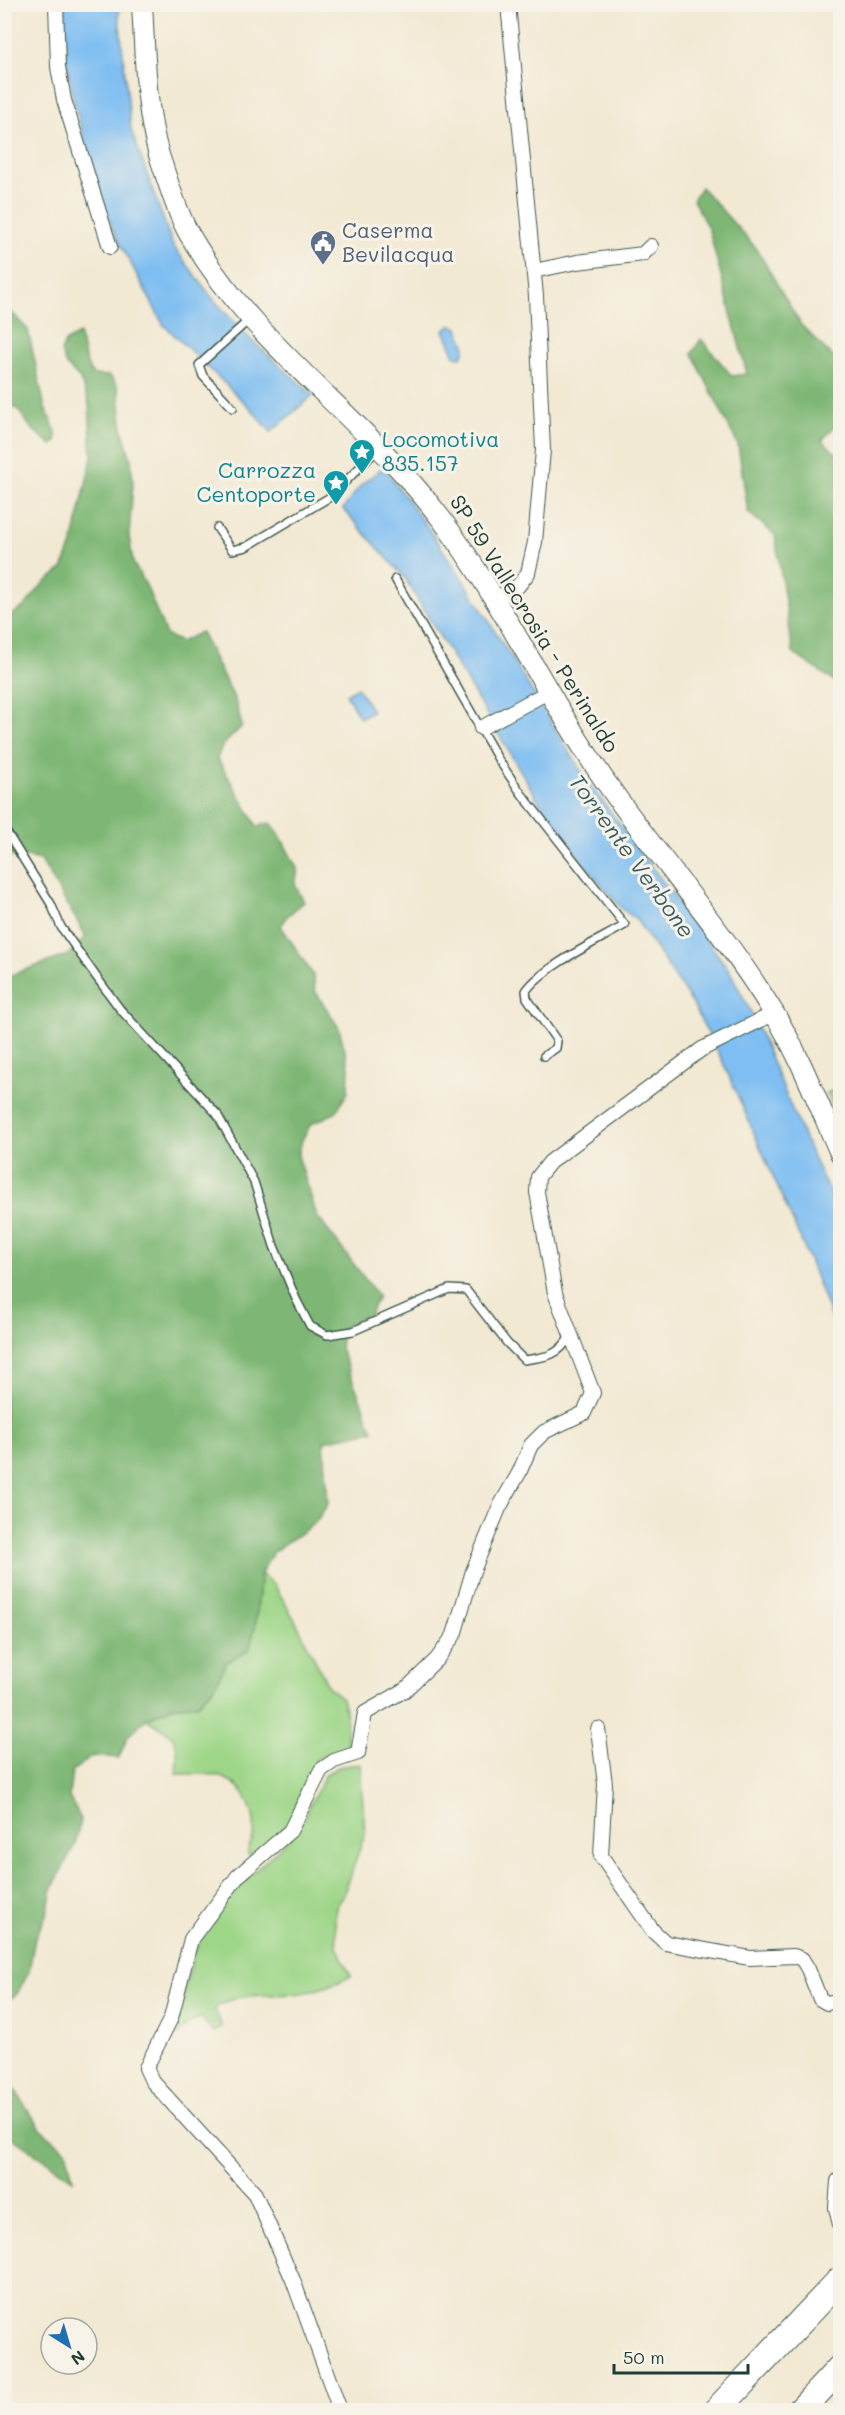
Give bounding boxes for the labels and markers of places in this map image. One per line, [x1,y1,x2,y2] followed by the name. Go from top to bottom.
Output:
[342,216,454,267] place label: Caserma Bevilacqua
[308,228,338,266] public building icon: Caserma Bevilacqua
[382,425,499,476] place label: Locomotiva 835.157
[347,437,377,475] place icon: Locomotiva 835.157
[196,456,316,507] place label: Carrozza Centoporte
[321,468,351,506] place icon: Carrozza Centoporte

